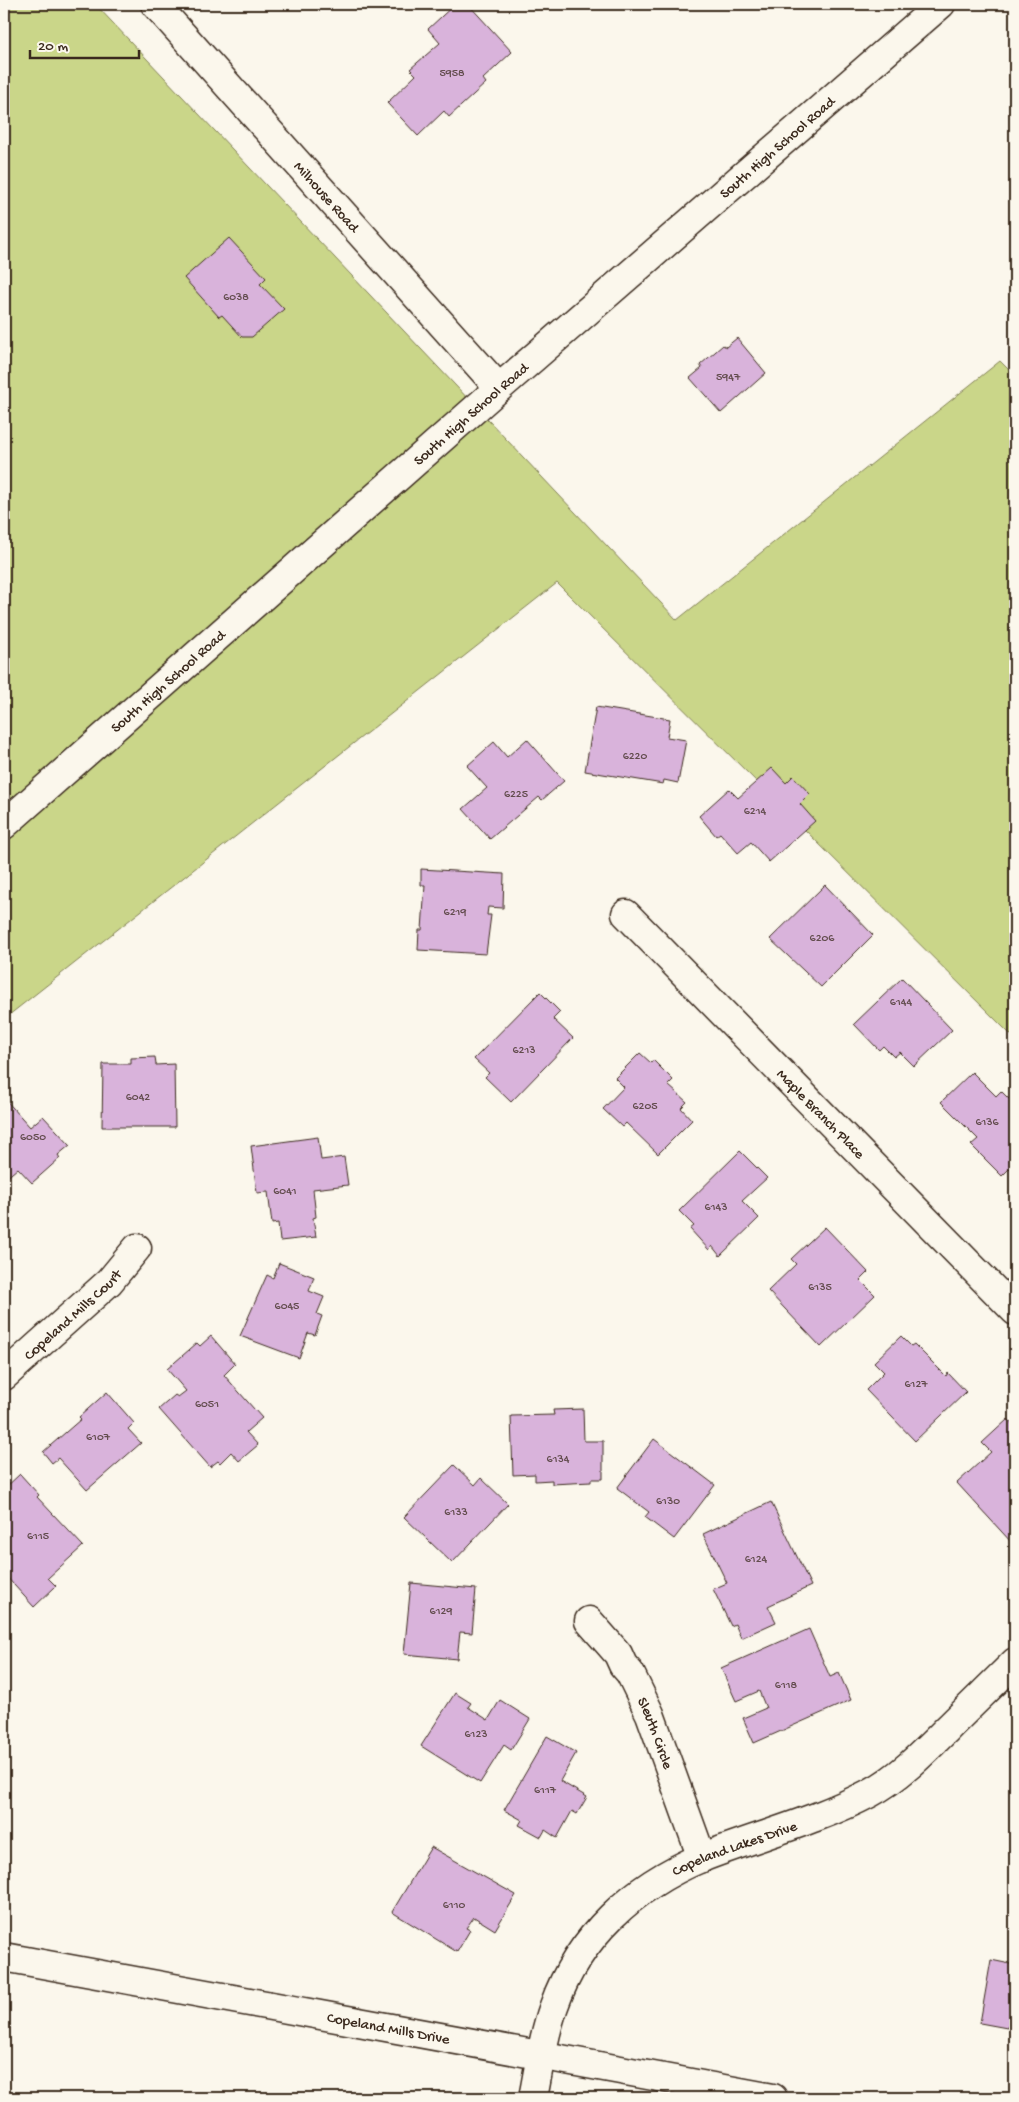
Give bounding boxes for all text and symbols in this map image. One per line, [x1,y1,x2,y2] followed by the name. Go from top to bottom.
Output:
[30,28,139,60] scale bar
[38,38,68,56] text: 20 m
[439,67,465,81] house number: 5958
[717,93,840,203] street label: South High School Road
[289,158,363,238] street label: Milhouse Road
[223,291,249,305] house number: 6038
[411,359,534,470] street label: South High School Road
[716,371,741,385] house number: 5947
[108,626,231,738] street label: South High School Road
[623,750,648,764] house number: 6220
[504,788,528,802] house number: 6225
[744,805,767,819] house number: 6214
[444,906,466,920] house number: 6219
[810,932,835,946] house number: 6206
[890,996,912,1010] house number: 6144
[512,1044,536,1058] house number: 6213
[772,1066,868,1164] street label: Maple Branch Place
[126,1091,150,1105] house number: 6042
[632,1100,658,1114] house number: 6205
[975,1116,1000,1130] house number: 6136
[20,1131,46,1145] house number: 6050
[273,1185,297,1199] house number: 6041
[705,1201,727,1215] house number: 6143
[21,1265,128,1365] street label: Copeland Mills Court
[808,1281,832,1295] house number: 6135
[275,1300,299,1314] house number: 6045
[904,1378,928,1392] house number: 6127
[195,1398,219,1412] house number: 6051
[86,1431,111,1445] house number: 6107
[547,1453,570,1467] house number: 6134
[656,1495,680,1509] house number: 6130
[444,1506,468,1520] house number: 6133
[27,1530,49,1544] house number: 6115
[745,1553,768,1567] house number: 6124
[430,1605,452,1619] house number: 6129
[775,1679,798,1693] house number: 6118
[632,1695,676,1772] street label: Sleuth Circle
[464,1728,488,1742] house number: 6123
[534,1784,557,1798] house number: 6117
[669,1818,800,1881] street label: Copeland Lakes Drive
[443,1899,465,1913] house number: 6110
[325,2009,451,2050] street label: Copeland Mills Drive

